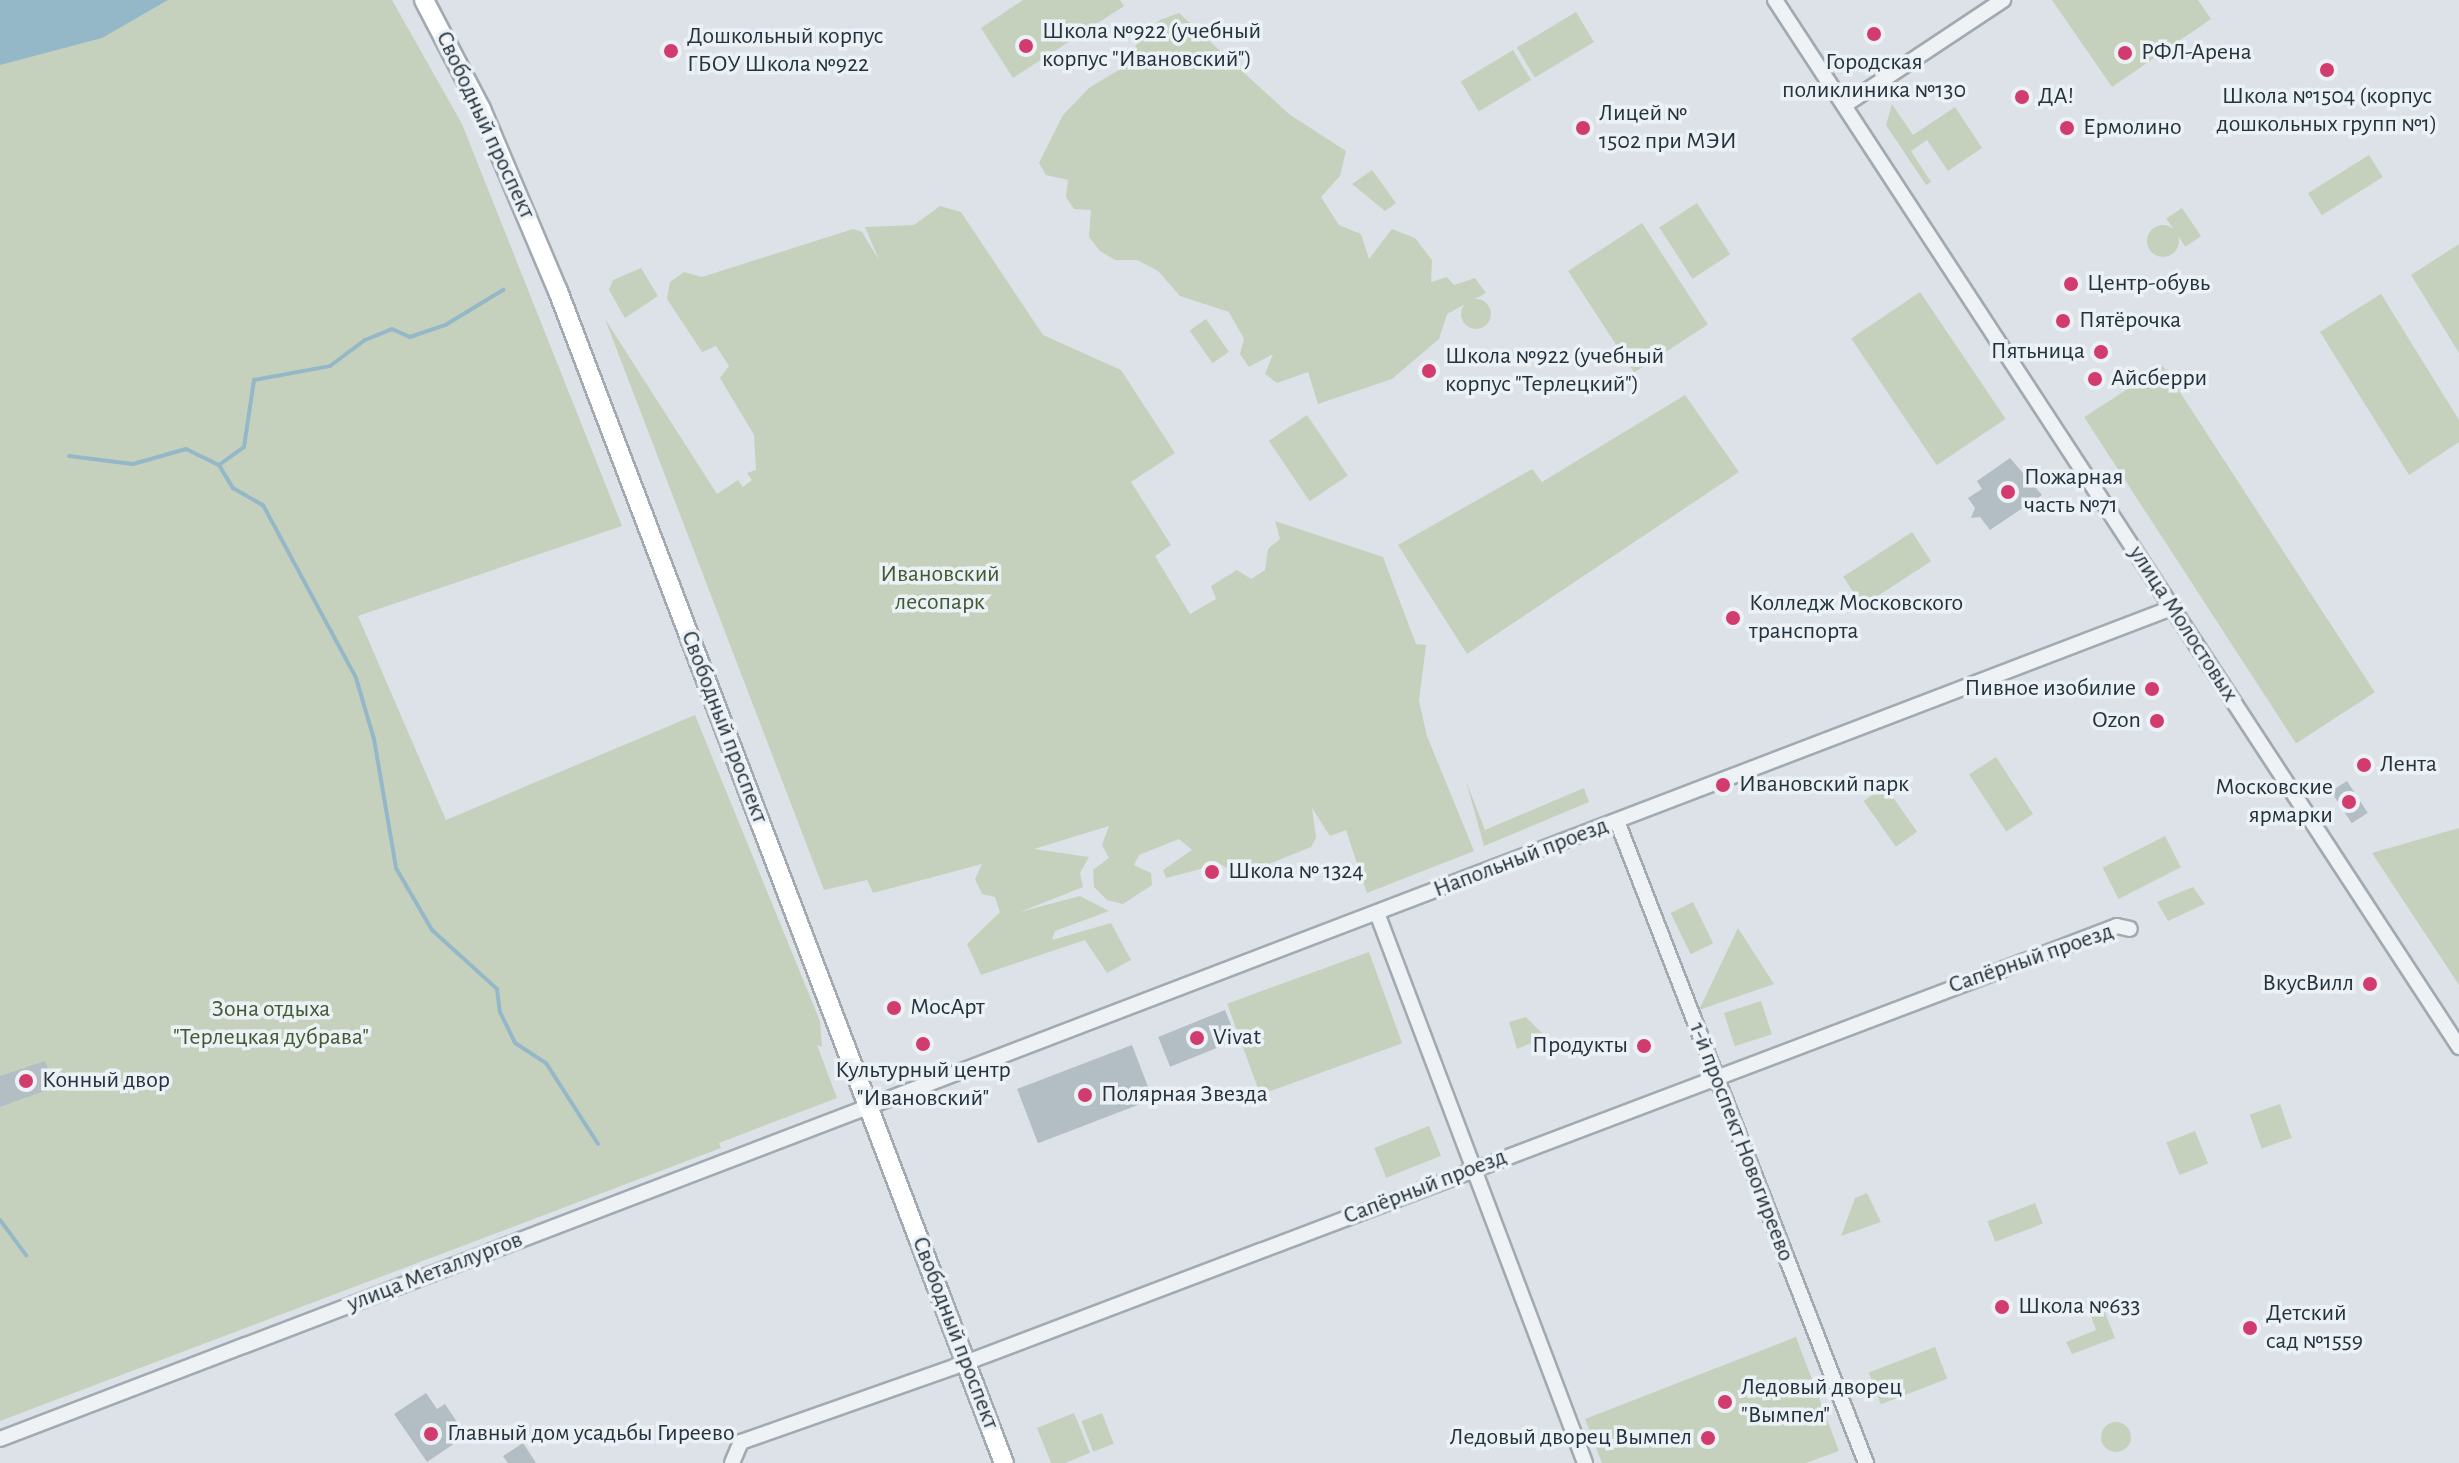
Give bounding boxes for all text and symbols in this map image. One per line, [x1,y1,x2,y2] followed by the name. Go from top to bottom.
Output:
[1042,18,1261,74] place label: Школа №922 (учебный корпус "Ивановский")
[687,23,884,79] place label: Дошкольный корпус ГБОУ Школа №922
[1863,23,1885,45] marker: Городская поликлиника №130
[429,27,541,223] street label: Свободный проспект
[1017,37,1035,55] marker: Школа №922 (учебный корпус "Ивановский")
[2141,39,2252,67] place label: РФЛ-Арена
[662,42,680,60] marker: Дошкольный корпус ГБОУ Школа №922
[2116,44,2134,62] marker: РФЛ-Арена
[1782,49,1966,105] place label: Городская поликлиника №130
[2318,61,2336,79] marker: Школа №1504 (корпус дошкольных групп №1)
[2038,83,2074,111] place label: ДА!
[2217,83,2437,139] place label: Школа №1504 (корпус дошкольных групп №1)
[2013,88,2031,106] marker: ДА!
[1599,100,1737,156] place label: Лицей № 1502 при МЭИ
[2083,114,2182,142] place label: Ермолино
[1574,119,1592,137] marker: Лицей № 1502 при МЭИ
[2058,119,2076,137] marker: Ермолино
[2087,270,2210,298] place label: Центр-обувь
[2062,275,2080,293] marker: Центр-обувь
[2079,307,2181,335] place label: Пятёрочка
[2054,312,2072,330] marker: Пятёрочка
[1991,338,2085,366] place label: Пятьница
[1445,343,1664,399] place label: Школа №922 (учебный корпус "Терлецкий")
[2092,343,2110,361] marker: Пятьница
[1420,362,1438,380] marker: Школа №922 (учебный корпус "Терлецкий")
[2111,365,2207,393] place label: Айсберри
[2086,370,2104,388] marker: Айсберри
[2024,464,2123,520] place label: Пожарная часть №71
[1999,483,2017,501] marker: Пожарная часть №71
[2122,541,2244,707] street label: улица Молостовых
[880,561,1000,617] park label: Ивановский лесопарк
[1749,590,1963,646] place label: Колледж Московского транспорта
[1724,609,1742,627] marker: Колледж Московского транспорта
[674,627,774,827] street label: Свободный проспект
[1965,675,2136,703] place label: Пивное изобилие
[2143,680,2161,698] marker: Пивное изобилие
[2092,707,2141,735] place label: Ozon
[2148,712,2166,730] marker: Ozon
[2380,751,2437,779] place label: Лента
[2355,756,2373,774] marker: Лента
[1739,771,1909,799] place label: Ивановский парк
[2215,774,2333,830] place label: Московские ярмарки
[1714,776,1732,794] marker: Ивановский парк
[2340,793,2358,811] marker: Московские ярмарки
[1429,811,1613,905] street label: Напольный проезд
[1228,858,1364,886] place label: Школа № 1324
[1203,863,1221,881] marker: Школа № 1324
[1945,917,2117,1001] street label: Сапёрный проезд
[2262,970,2354,998] place label: ВкусВилл
[2361,975,2379,993] marker: ВкусВилл
[910,994,985,1022] place label: МосАрт
[173,996,369,1052] park label: Зона отдыха "Терлецкая дубрава"
[885,999,903,1017] marker: МосАрт
[1682,1018,1800,1266] street label: 1-й проспект Новогиреево
[1213,1024,1261,1052] place label: Vivat
[1188,1029,1206,1047] marker: Vivat
[1532,1032,1628,1060] place label: Продукты
[914,1035,932,1053] marker: Культурный центр "Ивановский"
[1635,1037,1653,1055] marker: Продукты
[835,1057,1011,1113] place label: Культурный центр "Ивановский"
[42,1067,170,1095] place label: Конный двор
[17,1072,35,1090] marker: Конный двор
[1101,1081,1268,1109] place label: Полярная Звезда
[1076,1086,1094,1104] marker: Полярная Звезда
[1339,1143,1511,1231] street label: Сапёрный проезд
[343,1225,527,1319] street label: улица Металлургов
[905,1233,1005,1433] street label: Свободный проспект
[2018,1293,2140,1321] place label: Школа №633
[1993,1298,2011,1316] marker: Школа №633
[2266,1300,2363,1356] place label: Детский сад №1559
[2241,1319,2259,1337] marker: Детский сад №1559
[1741,1374,1902,1430] place label: Ледовый дворец "Вымпел"
[1716,1393,1734,1411] marker: Ледовый дворец "Вымпел"
[447,1420,735,1448] place label: Главный дом усадьбы Гиреево
[1450,1424,1692,1452] place label: Ледовый дворец Вымпел
[422,1425,440,1443] marker: Главный дом усадьбы Гиреево
[1699,1429,1717,1447] marker: Ледовый дворец Вымпел

